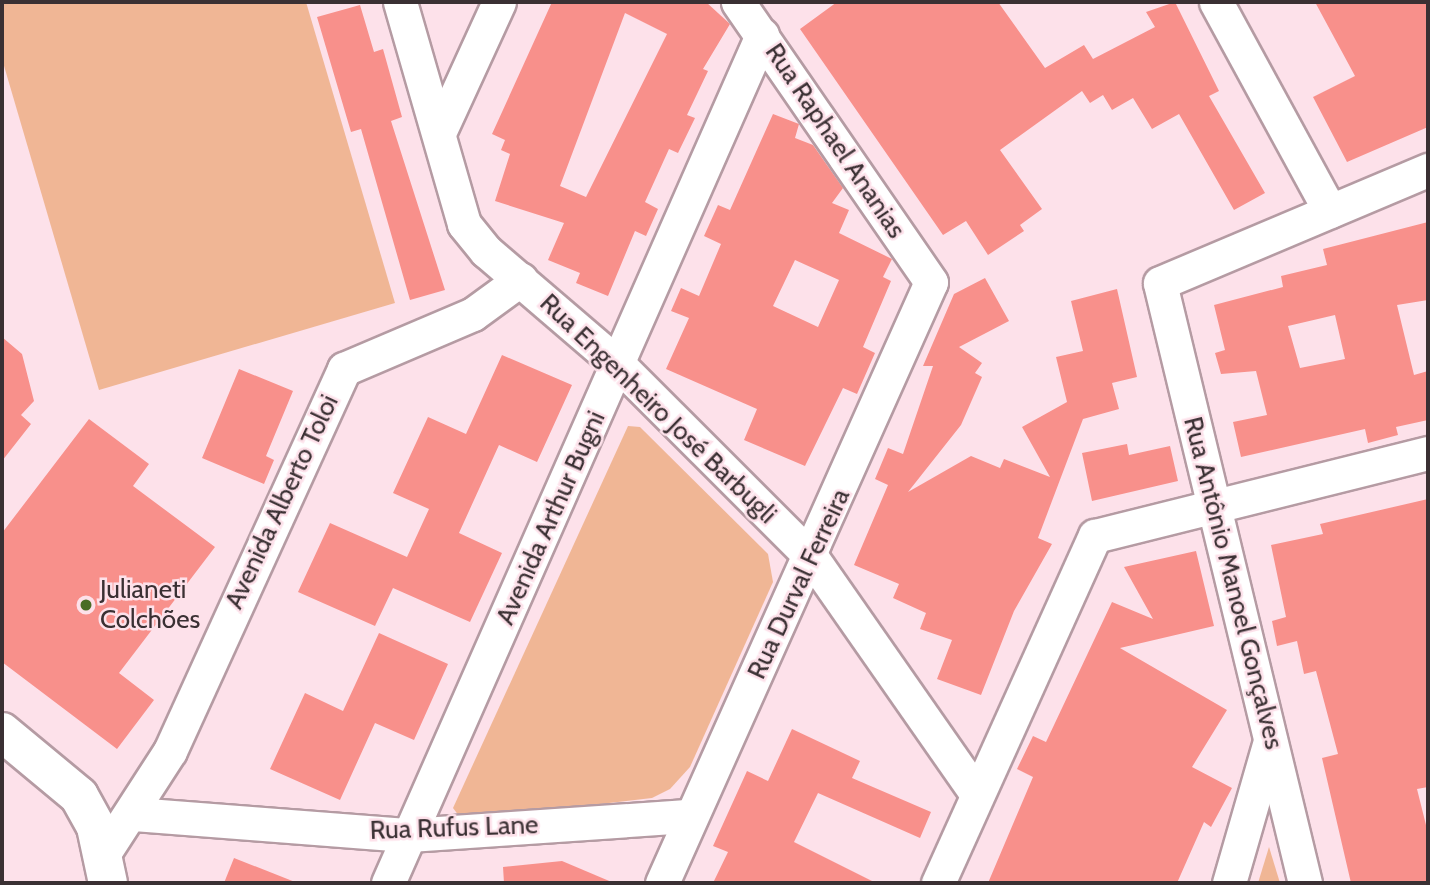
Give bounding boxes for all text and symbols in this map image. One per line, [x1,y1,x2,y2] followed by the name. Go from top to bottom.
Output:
[758,38,912,244] street label: Rua Raphael Ananias
[533,288,783,530] street label: Rua Engenheiro José Barbugli
[219,390,345,614] street label: Avenida Alberto Toloi
[490,406,612,630] street label: Avenida Arthur Bugni
[1177,414,1289,752] street label: Rua Antônio Manoel Gonçalves
[741,484,857,684] street label: Rua Durval Ferreira
[100,574,200,636] place label: Julianeti Colchões
[78,597,94,613] marker: Julianeti Colchões
[369,809,539,847] street label: Rua Rufus Lane

